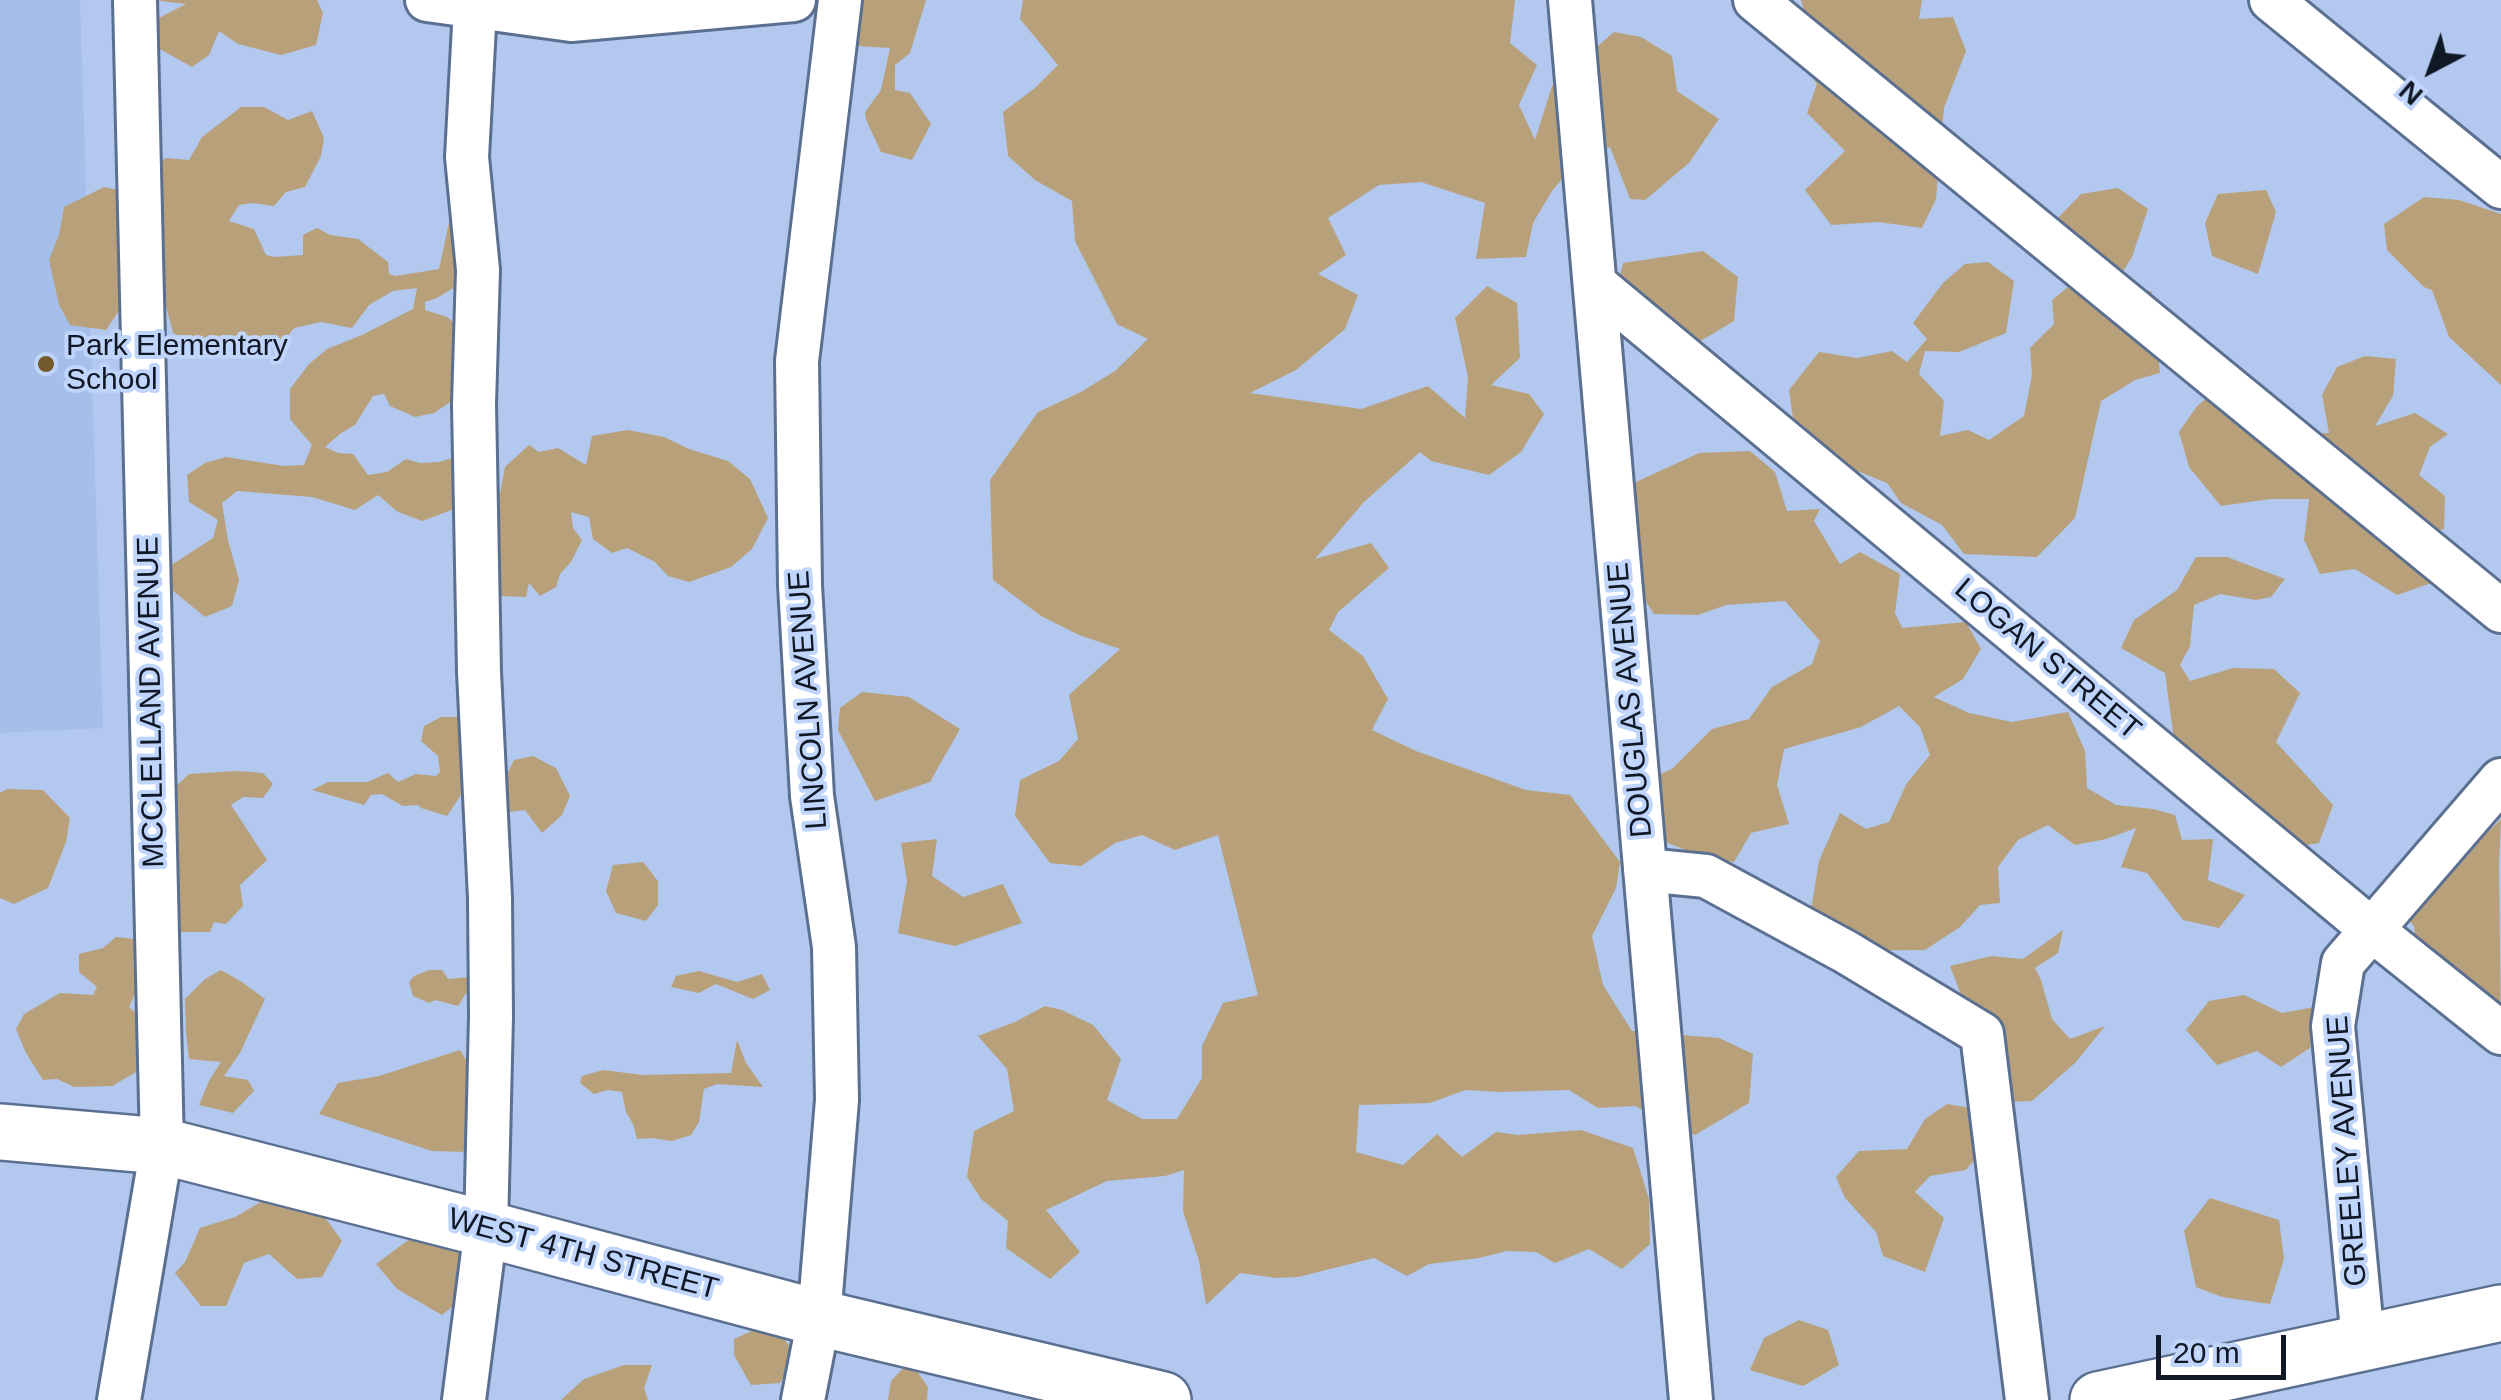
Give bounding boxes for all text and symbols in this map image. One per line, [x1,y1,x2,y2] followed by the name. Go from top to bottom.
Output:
[2381,20,2481,120] north arrow
[2393,75,2429,111] text: N
[66,329,288,400] place label: Park Elementary School
[35,353,57,375] marker: Park Elementary School
[131,536,173,868] street label: MCCLELLAND AVENUE
[1601,561,1661,839] street label: DOUGLAS AVENUE
[782,569,836,831] street label: LINCOLN AVENUE
[1947,572,2147,748] street label: LOGAN STREET
[2321,1014,2375,1288] street label: GREELEY AVENUE
[444,1202,722,1308] street label: WEST 4TH STREET
[2161,1315,2291,1377] scale bar
[2173,1336,2240,1369] text: 20 m

